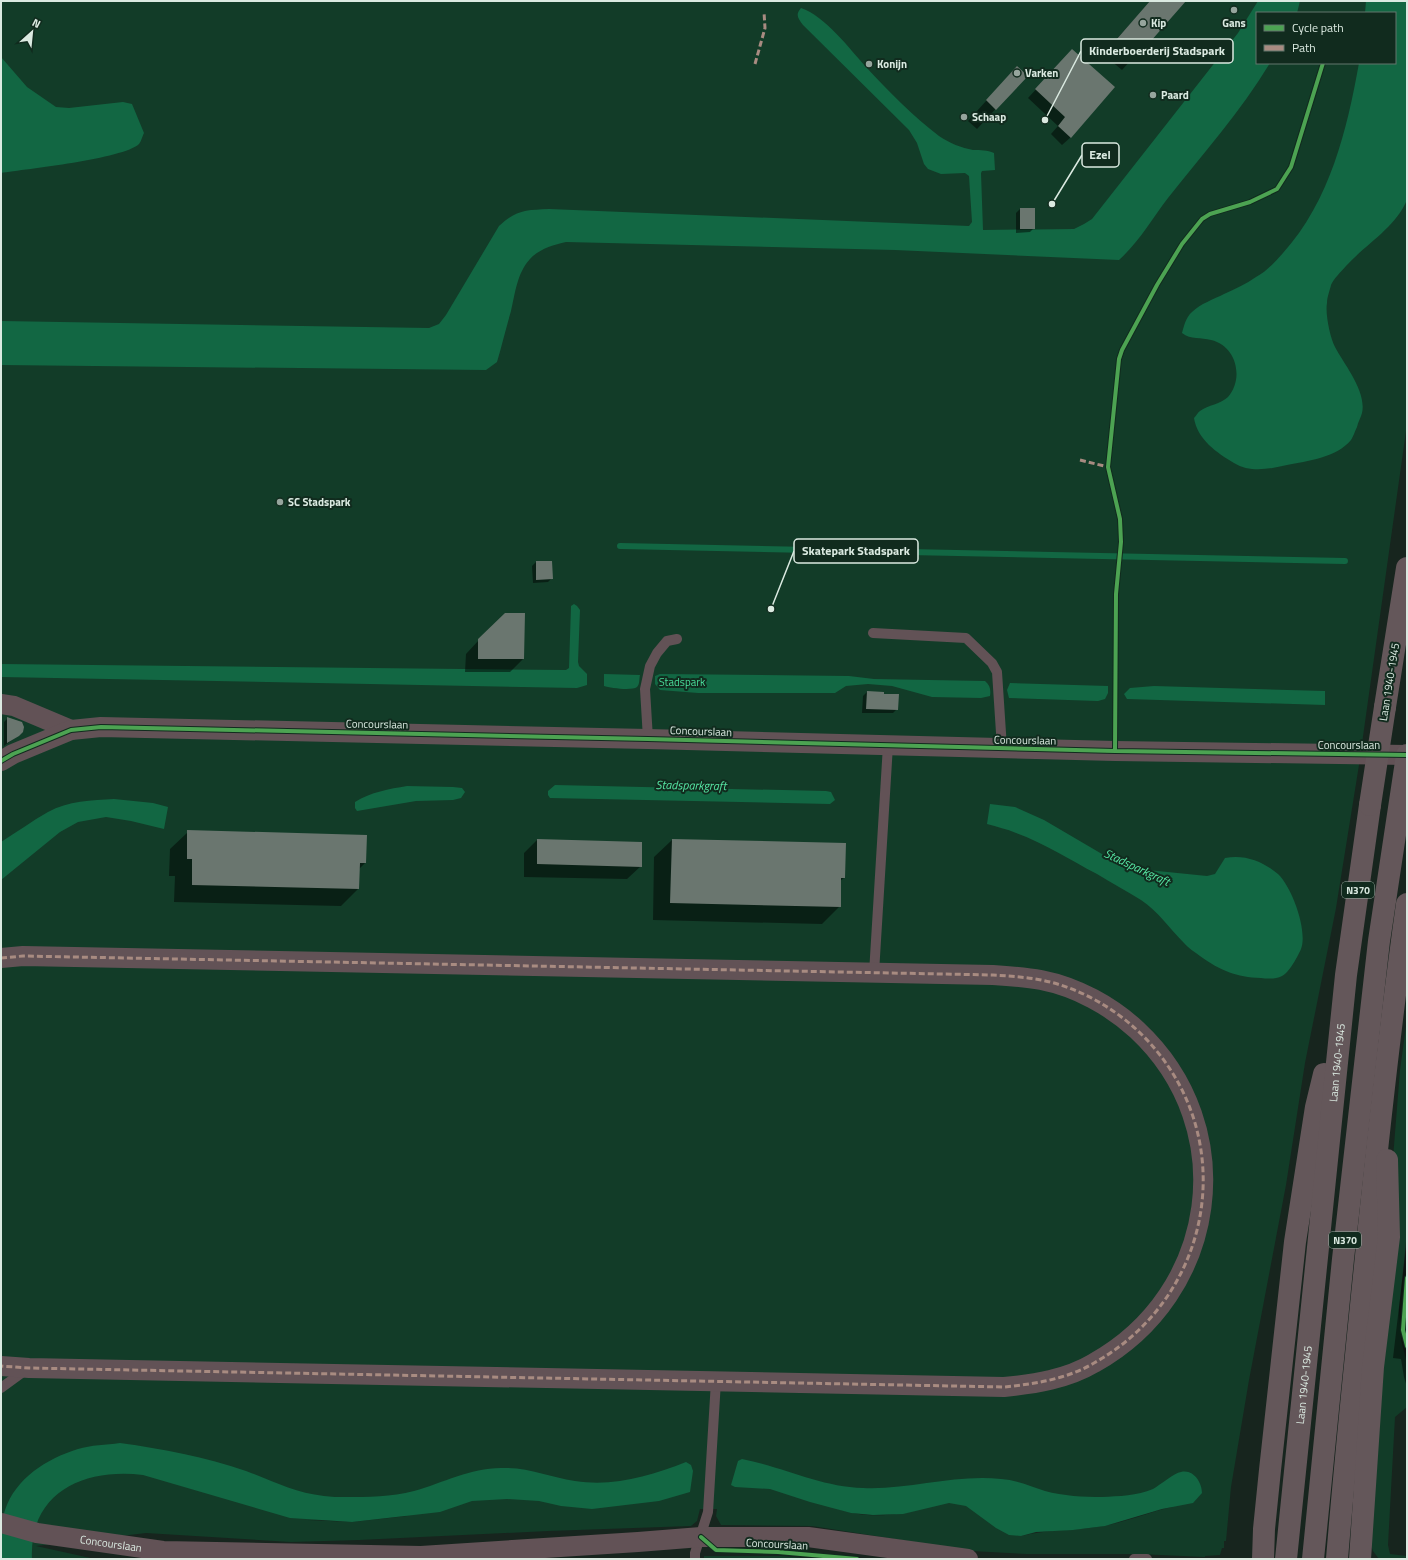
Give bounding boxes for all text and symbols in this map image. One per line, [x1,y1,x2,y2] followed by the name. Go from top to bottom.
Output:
[1229,5,1239,15] marker: Gans
[12,12,52,52] north arrow
[1256,12,1396,64] legend
[30,14,44,32] text: N
[1151,15,1166,31] place label: Kip
[1222,15,1246,31] place label: Gans
[1138,18,1148,28] marker: Kip
[1292,18,1344,37] text: Cycle path
[1292,38,1316,57] text: Path
[1081,39,1233,63] callout: Kinderboerderij Stadspark
[1089,41,1226,60] text: Kinderboerderij Stadspark
[877,56,907,72] place label: Konijn
[864,59,874,69] marker: Konijn
[1025,65,1058,81] place label: Varken
[1012,68,1022,78] marker: Varken
[1161,87,1189,103] place label: Paard
[1148,90,1158,100] marker: Paard
[972,109,1006,125] place label: Schaap
[959,112,969,122] marker: Schaap
[1082,143,1119,167] callout: Ezel
[1089,145,1111,164] text: Ezel
[288,494,351,510] place label: SC Stadspark
[275,497,285,507] marker: SC Stadspark
[794,539,918,563] callout: Skatepark Stadspark
[802,541,911,560] text: Skatepark Stadspark
[1375,642,1403,722] street label: Laan 1940-1945
[659,674,706,690] park label: Stadspark
[346,715,408,733] street label: Concourslaan
[670,722,733,740] street label: Concourslaan
[994,731,1056,749] street label: Concourslaan
[1318,737,1380,753] street label: Concourslaan
[655,775,728,795] water label: Stadsparkgraft
[1101,843,1174,891] water label: Stadsparkgraft
[1342,882,1374,898] road number: N370
[1325,1023,1349,1103] street label: Laan 1940-1945
[1329,1232,1361,1248] road number: N370
[1292,1345,1316,1425] street label: Laan 1940-1945
[79,1531,143,1556] street label: Concourslaan
[745,1534,809,1554] street label: Concourslaan

